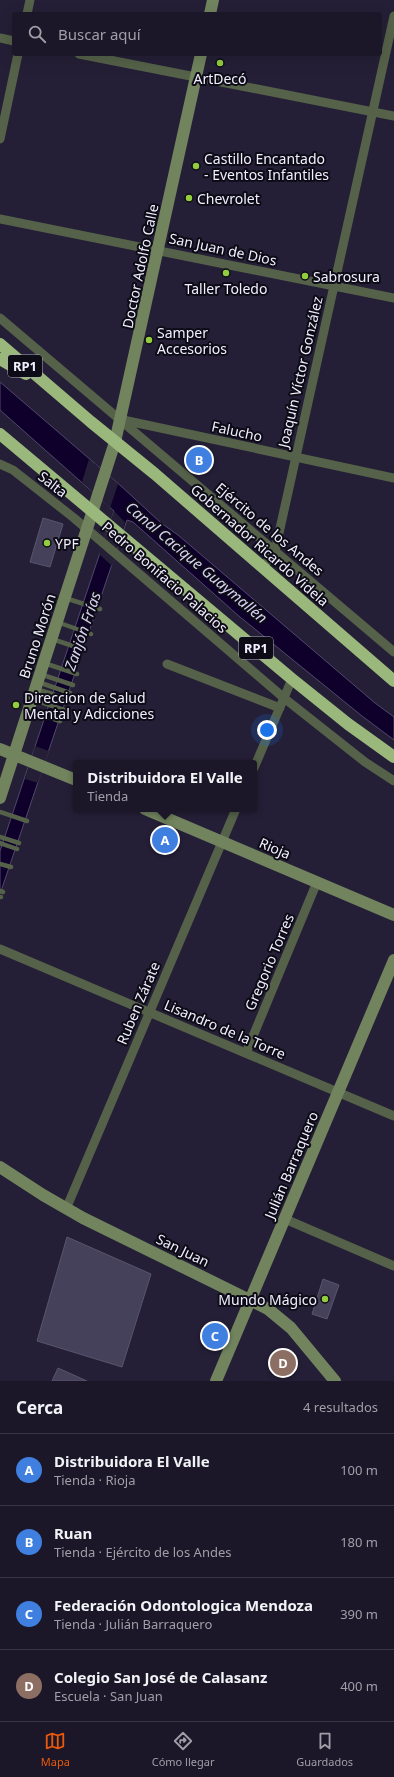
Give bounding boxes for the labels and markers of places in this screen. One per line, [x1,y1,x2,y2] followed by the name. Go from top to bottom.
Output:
[215,58,225,68] marker: ArtDecó
[193,69,247,88] place label: ArtDecó
[204,149,329,184] place label: Castillo Encantado - Eventos Infantiles
[191,161,201,171] marker: Castillo Encantado - Eventos Infantiles
[197,189,260,208] place label: Chevrolet
[184,193,194,203] marker: Chevrolet
[313,267,380,286] place label: Sabrosura
[221,268,231,278] marker: Taller Toledo
[300,271,310,281] marker: Sabrosura
[185,279,267,298] place label: Taller Toledo
[157,323,227,358] place label: Samper Accesorios
[144,335,154,345] marker: Samper Accesorios
[186,445,212,475] pin: B
[55,534,79,553] place label: YPF
[42,538,52,548] marker: YPF
[24,688,154,723] place label: Direccion de Salud Mental y Adicciones
[11,700,21,710] marker: Direccion de Salud Mental y Adicciones
[152,825,178,855] pin: A
[218,1290,317,1309] place label: Mundo Mágico
[320,1294,330,1304] marker: Mundo Mágico
[202,1321,228,1351] pin: C
[270,1348,296,1378] pin: D

